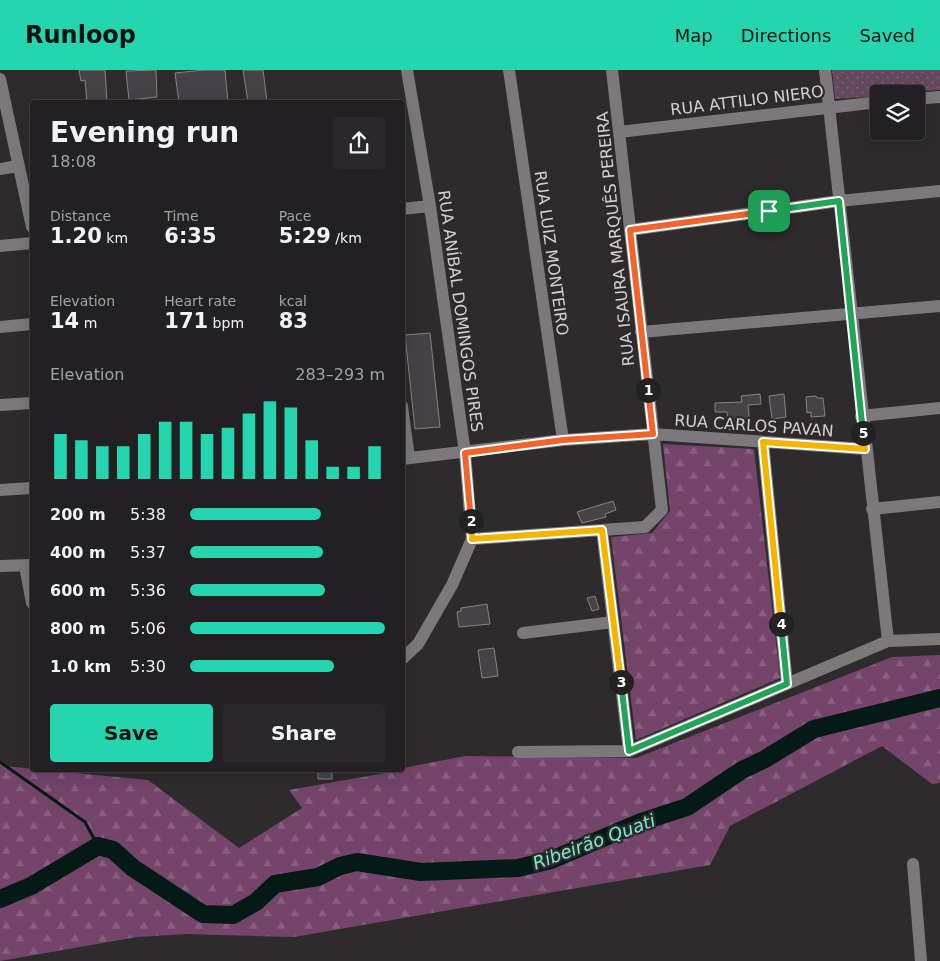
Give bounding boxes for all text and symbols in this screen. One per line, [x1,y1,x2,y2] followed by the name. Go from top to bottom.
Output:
[25,21,136,49] text: Runloop
[675,25,713,46] text: Map
[741,25,831,46] text: Directions
[859,25,915,46] text: Saved
[669,82,825,119] street label: RUA ATTILIO NIERO
[870,85,925,140] map controls
[870,85,925,140] button: layers
[593,111,638,367] street label: RUA ISAURA MARQUÊS PEREIRA
[50,116,239,149] text: Evening run
[333,117,385,169] button: share
[50,152,96,171] text: 18:08
[531,169,572,337] street label: RUA LUIZ MONTEIRO
[434,189,487,433] street label: RUA ANÍBAL DOMINGOS PIRES
[748,190,790,232] pin
[755,197,783,225] icon: arrive
[50,208,111,224] text: Distance
[164,208,199,224] text: Time
[279,208,311,224] text: Pace
[50,224,102,248] text: 1.20
[164,224,217,248] text: 6:35
[279,224,331,248] text: 5:29
[102,230,128,246] text: km
[331,230,362,246] text: /km
[50,293,115,309] text: Elevation
[164,293,236,309] text: Heart rate
[279,293,307,309] text: kcal
[50,309,79,333] text: 14
[164,309,208,333] text: 171
[279,309,308,333] text: 83
[79,315,97,331] text: m
[208,315,244,331] text: bpm
[50,365,124,384] text: Elevation
[295,365,385,384] text: 283–293 m
[636,378,660,402] pin: 1
[644,382,653,398] text: 1
[674,410,834,441] street label: RUA CARLOS PAVAN
[850,420,876,446] pin: 5
[859,425,868,441] text: 5
[50,505,106,524] text: 200 m
[130,505,166,524] text: 5:38
[458,508,484,534] pin: 2
[467,513,476,529] text: 2
[50,543,106,562] text: 400 m
[130,543,166,562] text: 5:37
[50,581,106,600] text: 600 m
[130,581,166,600] text: 5:36
[768,612,794,636] pin: 4
[777,616,786,632] text: 4
[50,619,106,638] text: 800 m
[130,619,166,638] text: 5:06
[50,657,111,676] text: 1.0 km
[130,657,166,676] text: 5:30
[608,670,634,694] pin: 3
[617,674,626,690] text: 3
[50,704,213,762] button: Save
[223,704,385,762] button: Share
[530,810,658,873] water label: Ribeirão Quati

